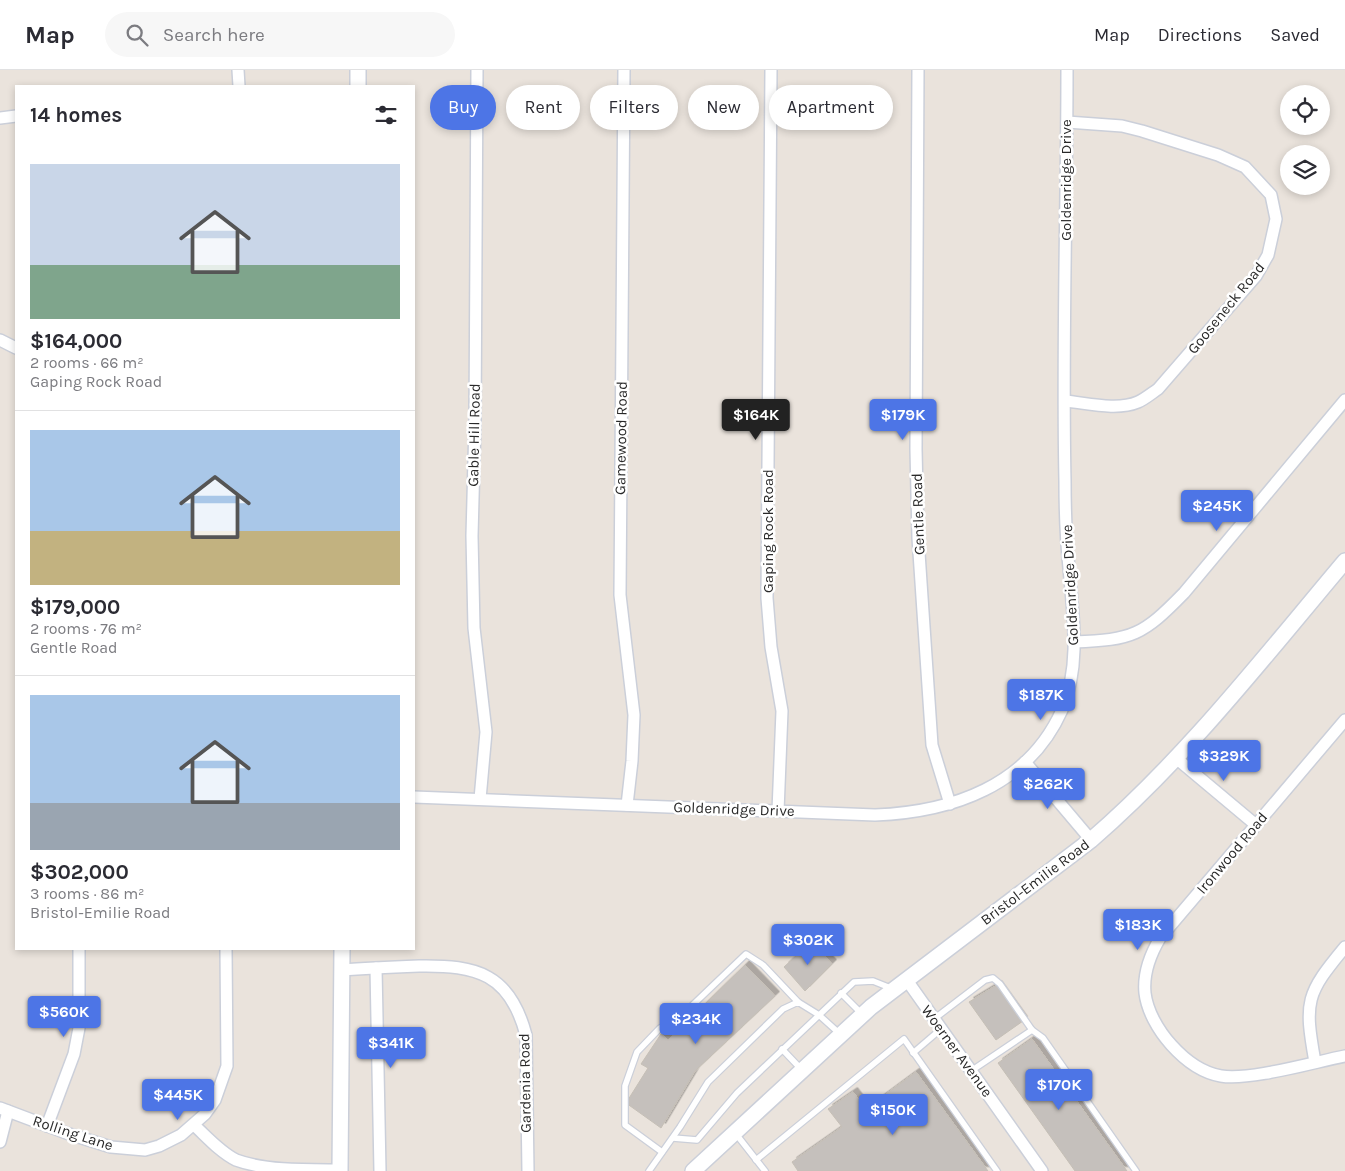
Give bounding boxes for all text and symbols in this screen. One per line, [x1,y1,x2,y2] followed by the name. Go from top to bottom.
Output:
[105,12,455,57] search box
[25,21,75,49] text: Map
[123,21,151,49] icon: search
[163,24,265,46] text: Search here
[1094,24,1130,46] text: Map
[1158,24,1242,46] text: Directions
[1270,24,1320,46] text: Saved
[430,85,496,130] chip: Buy
[506,85,580,130] chip: Rent
[590,85,678,130] chip: Filters
[688,85,759,130] chip: New
[769,85,893,130] chip: Apartment
[1280,85,1330,195] map controls
[1280,85,1330,135] button: locate
[372,101,400,129] icon: filters
[30,103,122,127] text: 14 homes
[1057,119,1075,241] street label: Goldenridge Drive
[1280,145,1330,195] button: layers
[170,197,260,287] icon: home
[1184,259,1268,357] street label: Gooseneck Road
[30,329,122,353] text: $164,000
[30,353,144,372] text: 2 rooms · 66 m²
[30,372,162,391] text: Gaping Rock Road
[611,381,631,495] street label: Gamewood Road
[464,383,484,487] street label: Gable Hill Road
[721,398,791,441] pin: $164K
[868,398,938,441] pin: $179K
[733,405,779,424] text: $164K
[881,405,925,424] text: $179K
[170,462,260,552] icon: home
[759,469,777,593] street label: Gaping Rock Road
[908,473,928,555] street label: Gentle Road
[1182,490,1252,532] pin: $245K
[1192,496,1242,515] text: $245K
[1058,524,1082,646] street label: Goldenridge Drive
[30,595,120,619] text: $179,000
[30,619,142,638] text: 2 rooms · 76 m²
[30,638,118,657] text: Gentle Road
[1006,678,1076,721] pin: $187K
[1018,685,1064,704] text: $187K
[170,727,260,817] icon: home
[1189,740,1259,782] pin: $329K
[1199,746,1249,765] text: $329K
[1013,768,1083,810] pin: $262K
[1023,774,1073,793] text: $262K
[673,798,795,820] street label: Goldenridge Drive
[1193,808,1271,898] street label: Ironwood Road
[977,835,1093,929] street label: Bristol-Emilie Road
[30,860,129,884] text: $302,000
[30,884,145,903] text: 3 rooms · 86 m²
[30,903,171,922] text: Bristol-Emilie Road
[1103,908,1173,951] pin: $183K
[1114,915,1162,934] text: $183K
[773,924,843,966] pin: $302K
[782,930,834,949] text: $302K
[29,996,99,1038] pin: $560K
[918,1001,996,1101] street label: Woerner Avenue
[39,1002,89,1021] text: $560K
[661,1002,731,1045] pin: $234K
[671,1009,721,1028] text: $234K
[356,1026,426,1069] pin: $341K
[368,1033,414,1052] text: $341K
[515,1033,535,1133] street label: Gardenia Road
[1024,1068,1094,1111] pin: $170K
[1036,1075,1082,1094] text: $170K
[143,1078,213,1121] pin: $445K
[153,1085,203,1104] text: $445K
[858,1094,928,1136] pin: $150K
[870,1100,916,1119] text: $150K
[31,1112,115,1154] street label: Rolling Lane

